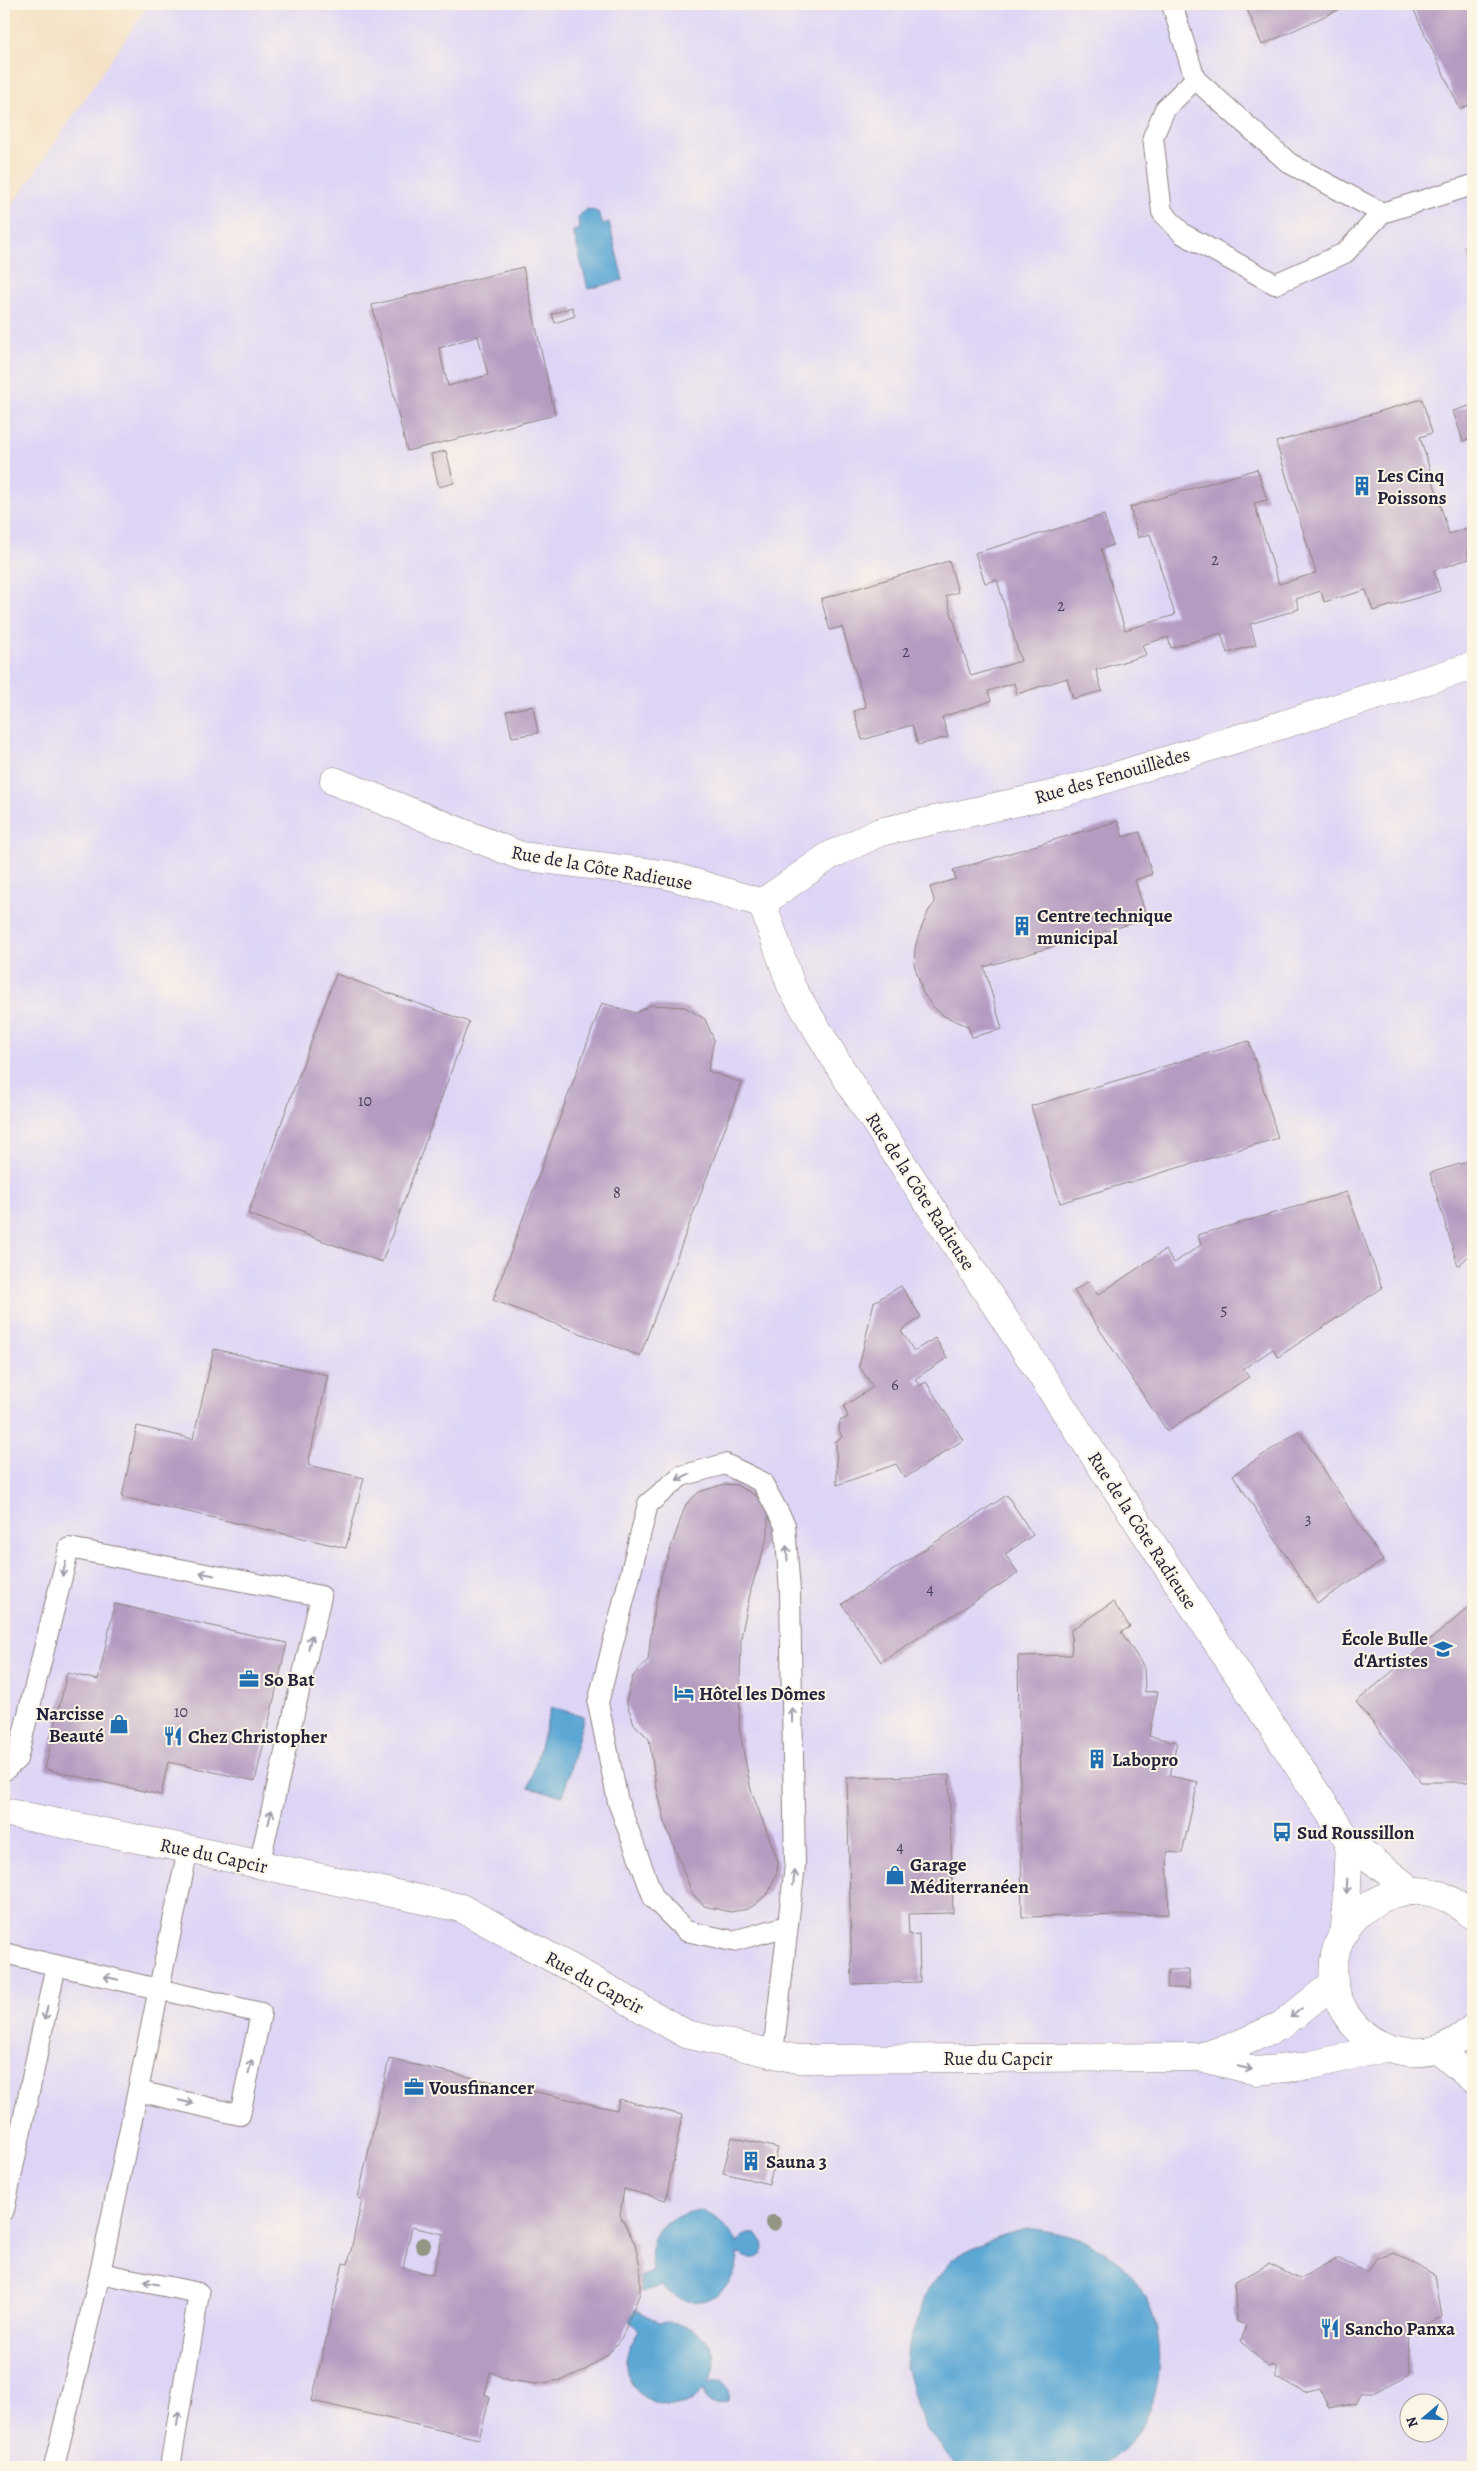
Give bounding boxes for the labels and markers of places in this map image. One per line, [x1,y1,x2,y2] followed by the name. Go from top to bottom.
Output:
[1377,463,1447,511] place label: Les Cinq Poissons
[1351,475,1373,497] building icon: Les Cinq Poissons
[1037,903,1173,951] place label: Centre technique municipal
[1011,915,1033,937] building icon: Centre technique municipal
[1341,1626,1428,1674] place label: École Bulle d'Artistes
[1432,1638,1454,1660] school or university icon: École Bulle d'Artistes
[264,1667,315,1693] place label: So Bat
[238,1668,260,1690] office icon: So Bat
[699,1681,826,1707] place label: Hôtel les Dômes
[673,1682,695,1704] hotel icon: Hôtel les Dômes
[36,1701,104,1749] place label: Narcisse Beauté
[108,1713,130,1735] shop icon: Narcisse Beauté
[188,1724,328,1750] place label: Chez Christopher
[162,1725,184,1747] restaurant icon: Chez Christopher
[1112,1747,1179,1773] place label: Labopro
[1086,1748,1108,1770] building icon: Labopro
[1297,1820,1415,1846] place label: Sud Roussillon
[1271,1821,1293,1843] bus stop icon: Sud Roussillon
[910,1852,1029,1900] place label: Garage Méditerranéen
[884,1864,906,1886] shop icon: Garage Méditerranéen
[428,2075,534,2101] place label: Vousfinancer
[403,2076,425,2098] office icon: Vousfinancer
[766,2149,827,2175] place label: Sauna 3
[740,2150,762,2172] building icon: Sauna 3
[1345,2316,1456,2342] place label: Sancho Panxa
[1319,2317,1341,2339] restaurant icon: Sancho Panxa

